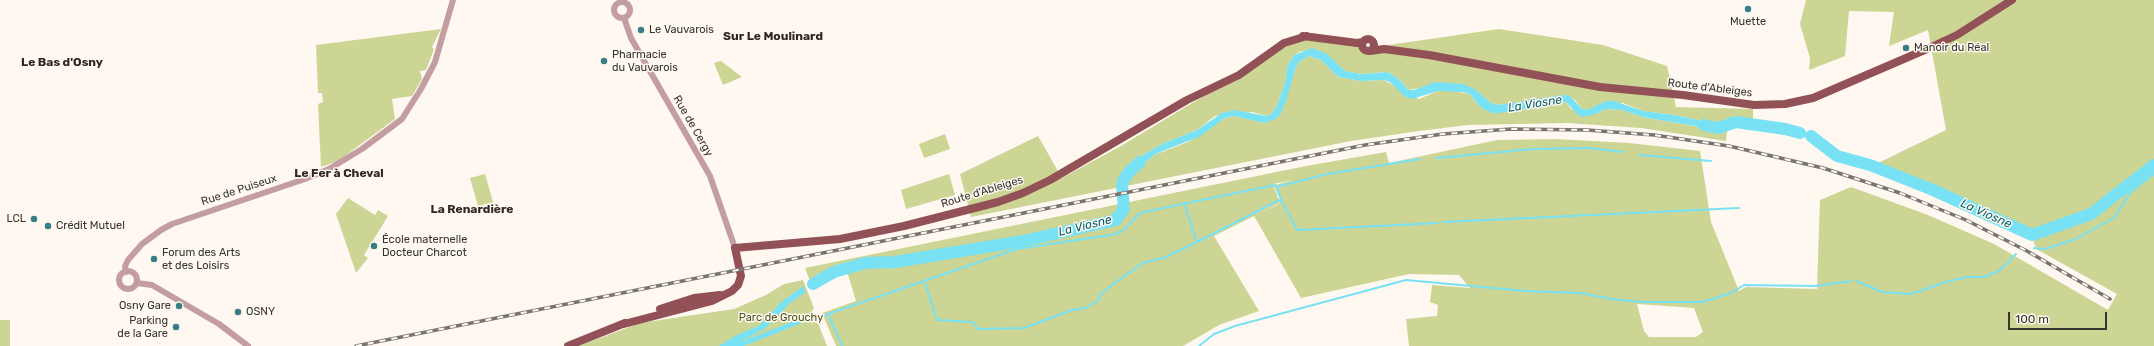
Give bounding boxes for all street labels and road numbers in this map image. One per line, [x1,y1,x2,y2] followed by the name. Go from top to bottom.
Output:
[1667,76,1753,100] street label: Route d'Ableiges
[670,93,716,159] street label: Rue de Cergy
[200,172,278,208] street label: Rue de Puiseux
[939,173,1025,211] street label: Route d'Ableiges

